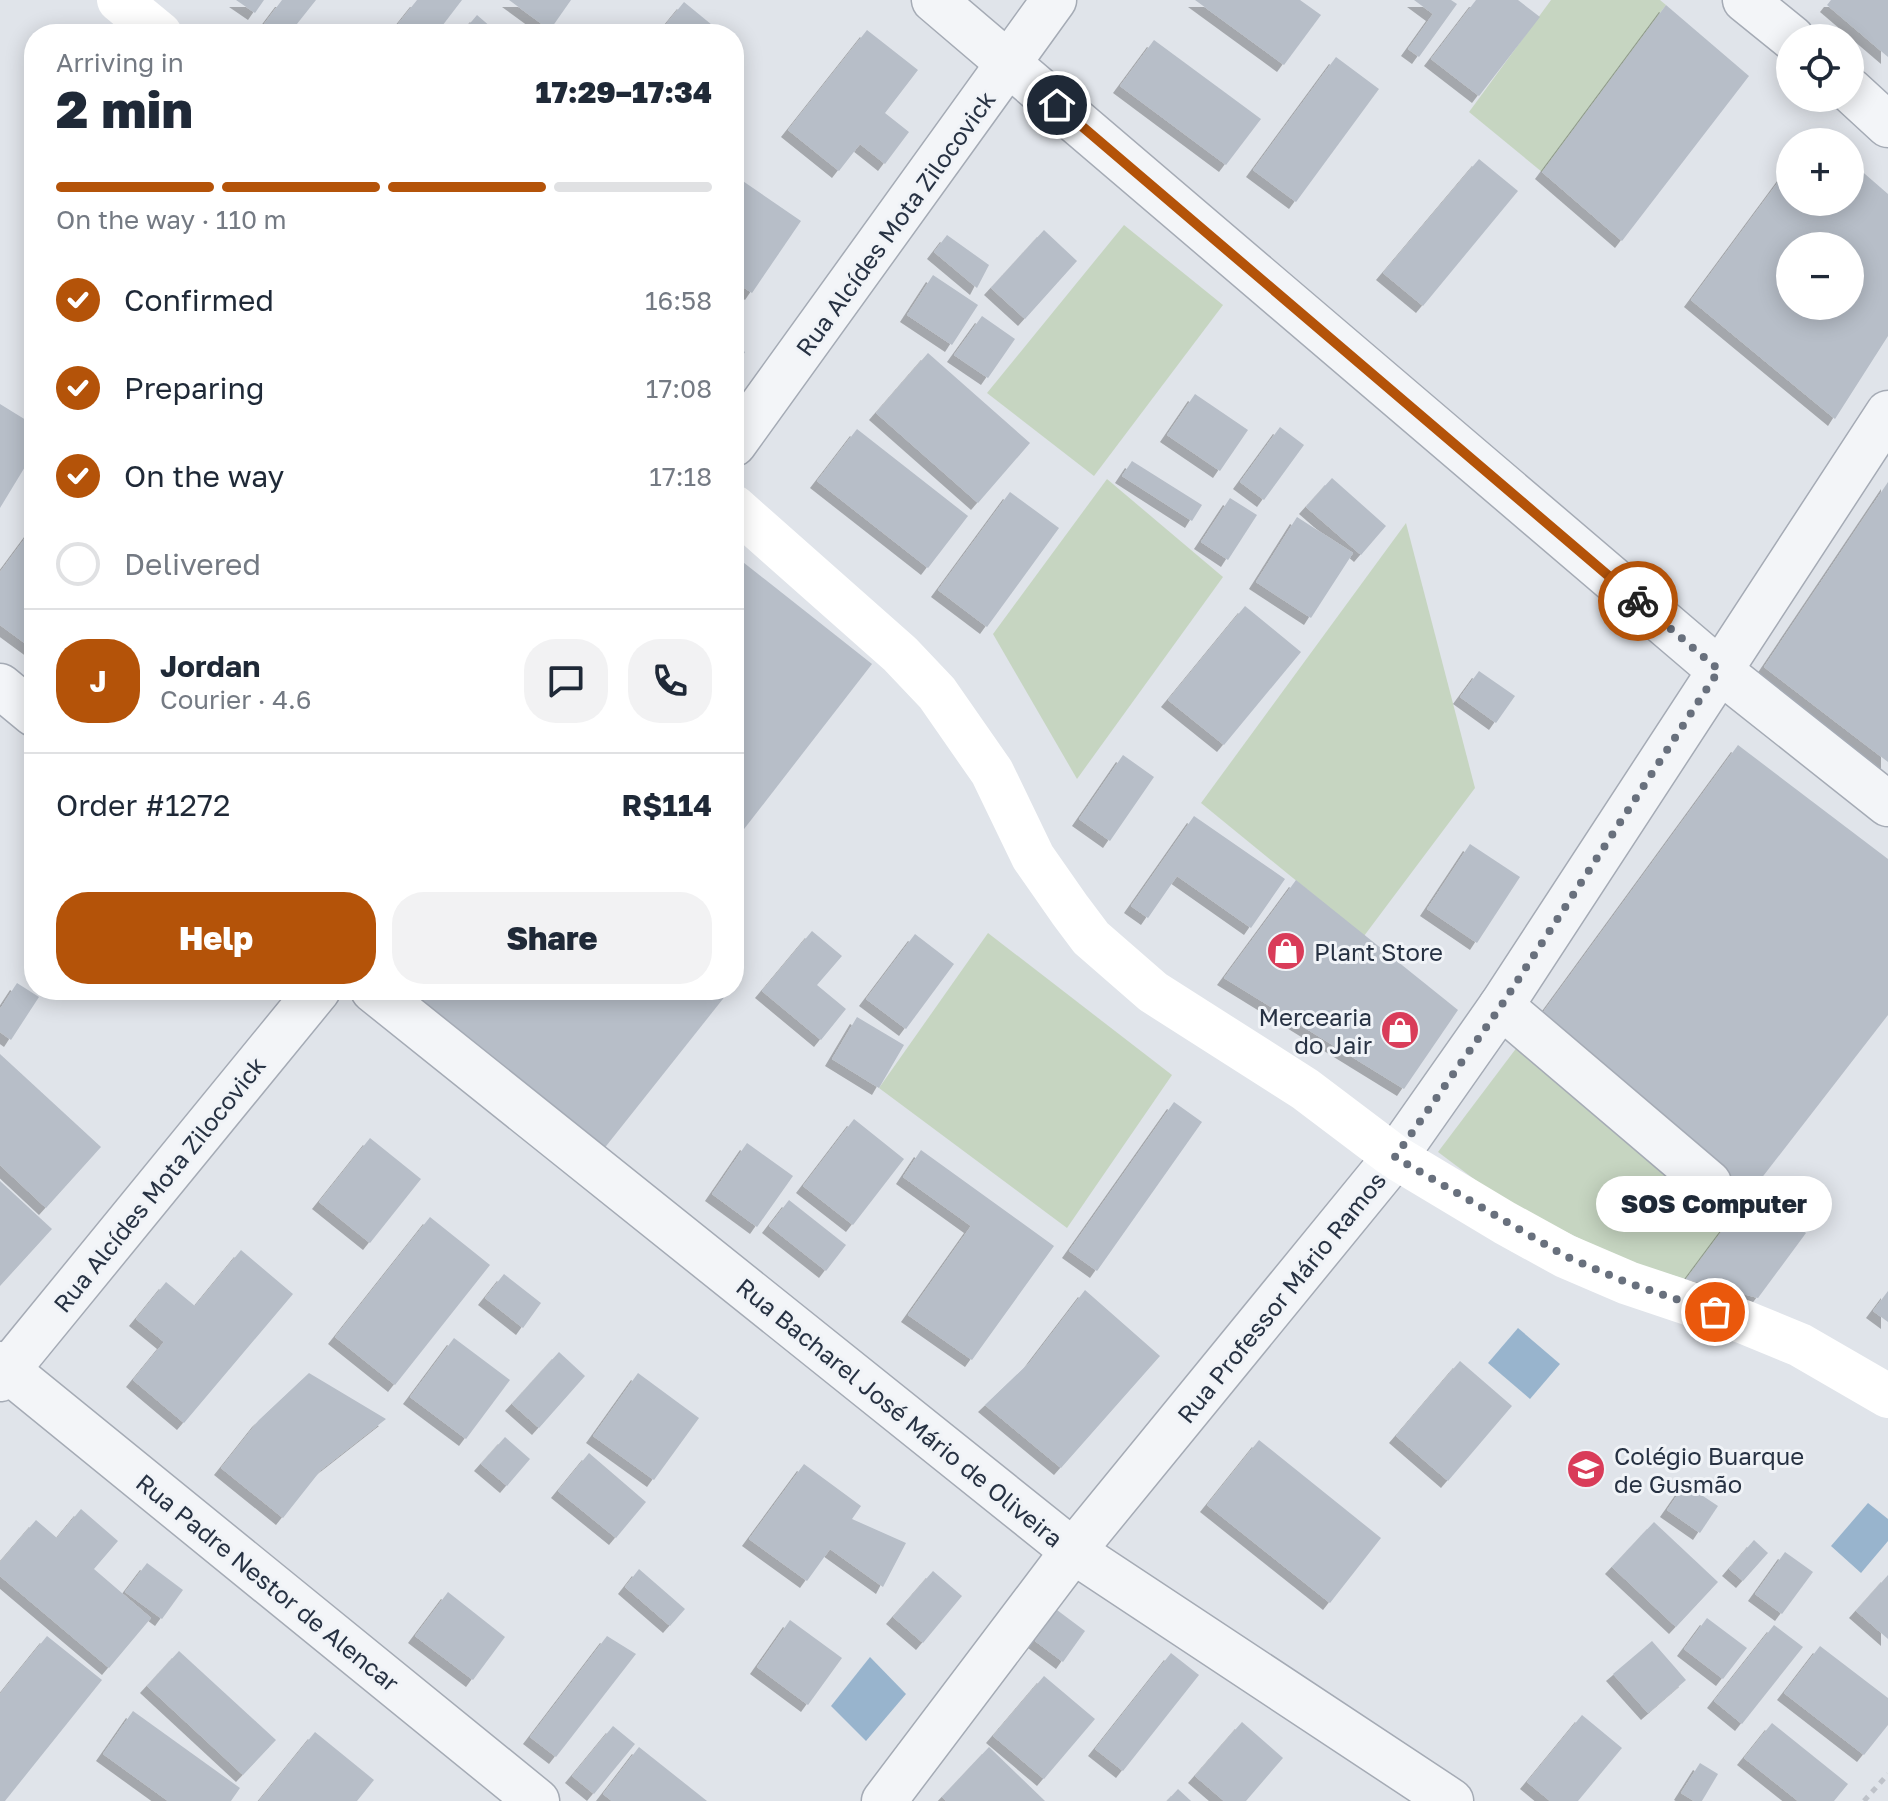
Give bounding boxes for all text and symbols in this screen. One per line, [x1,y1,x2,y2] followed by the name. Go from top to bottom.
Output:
[1776,24,1864,320] map controls
[1776,24,1864,112] button: locate
[56,47,184,78] text: Arriving in
[1023,71,1091,139] pin
[536,74,712,110] text: 17:29–17:34
[56,77,193,139] text: 2 min
[1035,83,1079,127] icon: home
[789,85,1001,361] street label: Rua Alcídes Mota Zilocovick
[1776,128,1864,216] button: +
[56,204,287,235] text: On the way · 110 m
[1776,232,1864,320] button: −
[56,278,100,322] icon: check
[124,282,274,318] text: Confirmed
[645,285,712,316] text: 16:58
[56,366,100,410] icon: check
[124,370,265,406] text: Preparing
[646,373,712,404] text: 17:08
[56,454,100,498] icon: check
[124,458,284,494] text: On the way
[649,461,712,492] text: 17:18
[124,546,261,582] text: Delivered
[1598,561,1678,641] courier
[1616,579,1660,623] icon: bike
[524,639,608,723] button: chat
[628,639,712,723] button: phone
[160,648,260,684] text: Jordan
[89,663,107,699] text: J
[160,684,312,715] text: Courier · 4.6
[56,787,230,823] text: Order #1272
[621,787,712,823] text: R$114
[56,892,376,984] button: Help
[392,892,712,984] button: Share
[1265,930,1307,972] shop icon: Plant Store
[1314,937,1443,966] place label: Plant Store
[1258,1002,1372,1059] place label: Mercearia do Jair
[1379,1009,1421,1051] shop icon: Mercearia do Jair
[47,1050,271,1318] street label: Rua Alcídes Mota Zilocovick
[1171,1165,1391,1429] street label: Rua Professor Mário Ramos
[1597,1176,1833,1232] callout: SOS Computer
[1621,1188,1807,1219] text: SOS Computer
[731,1271,1069,1553] street label: Rua Bacharel José Mário de Oliveira
[1681,1278,1749,1346] pin
[1693,1290,1737,1334] icon: bag
[1614,1441,1804,1498] place label: Colégio Buarque de Gusmão
[1565,1448,1607,1490] school or university icon: Colégio Buarque de Gusmão
[131,1467,405,1697] street label: Rua Padre Nestor de Alencar

